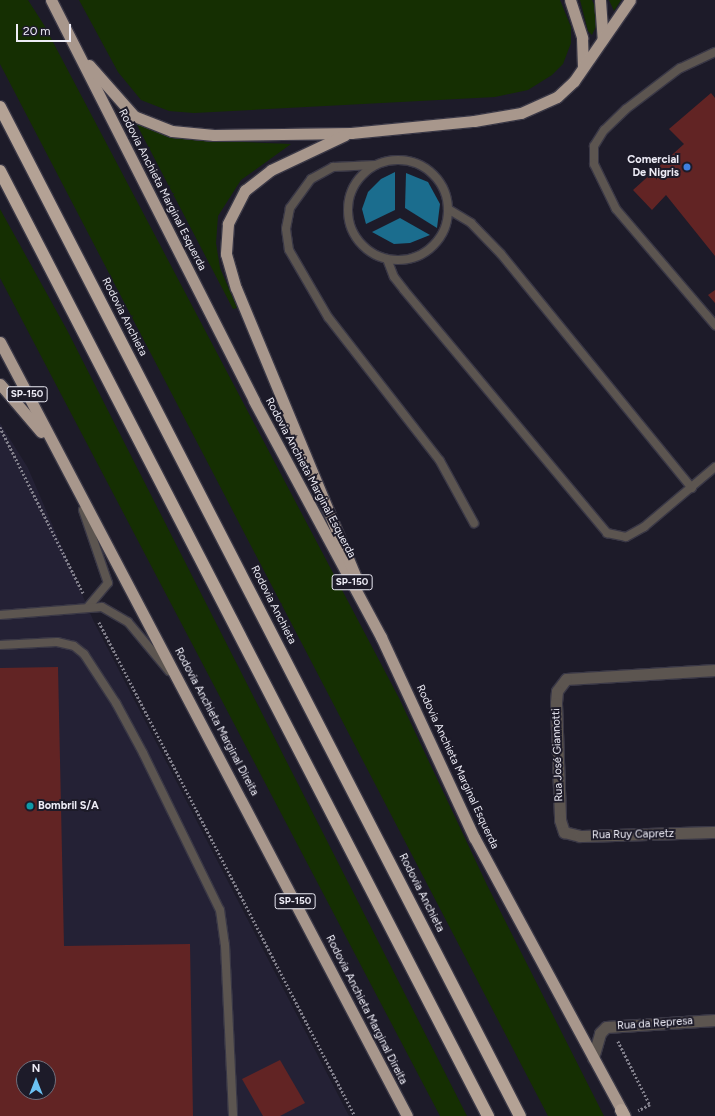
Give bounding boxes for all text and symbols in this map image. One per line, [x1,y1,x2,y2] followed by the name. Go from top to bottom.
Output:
[18,16,73,42] scale bar
[23,24,51,38] text: 20 m
[115,107,209,273] street label: Rodovia Anchieta Marginal Esquerda
[627,154,679,180] place label: Comercial De Nigris
[682,162,692,172] marker: Comercial De Nigris
[98,275,150,359] street label: Rodovia Anchieta
[6,386,48,402] road number: SP-150
[262,396,358,560] street label: Rodovia Anchieta Marginal Esquerda
[247,563,299,647] street label: Rodovia Anchieta
[331,574,373,590] road number: SP-150
[171,646,261,798] street label: Rodovia Anchieta Marginal Direita
[413,683,501,851] street label: Rodovia Anchieta Marginal Esquerda
[550,708,566,802] street label: Rua José Giannotti
[38,799,99,813] place label: Bombril S/A
[25,801,35,811] marker: Bombril S/A
[592,828,674,842] street label: Rua Ruy Capretz
[395,851,447,935] street label: Rodovia Anchieta
[274,893,316,909] road number: SP-150
[322,933,410,1087] street label: Rodovia Anchieta Marginal Direita
[617,1015,693,1033] street label: Rua da Represa
[16,1060,56,1100] north arrow
[32,1062,40,1075] text: N

